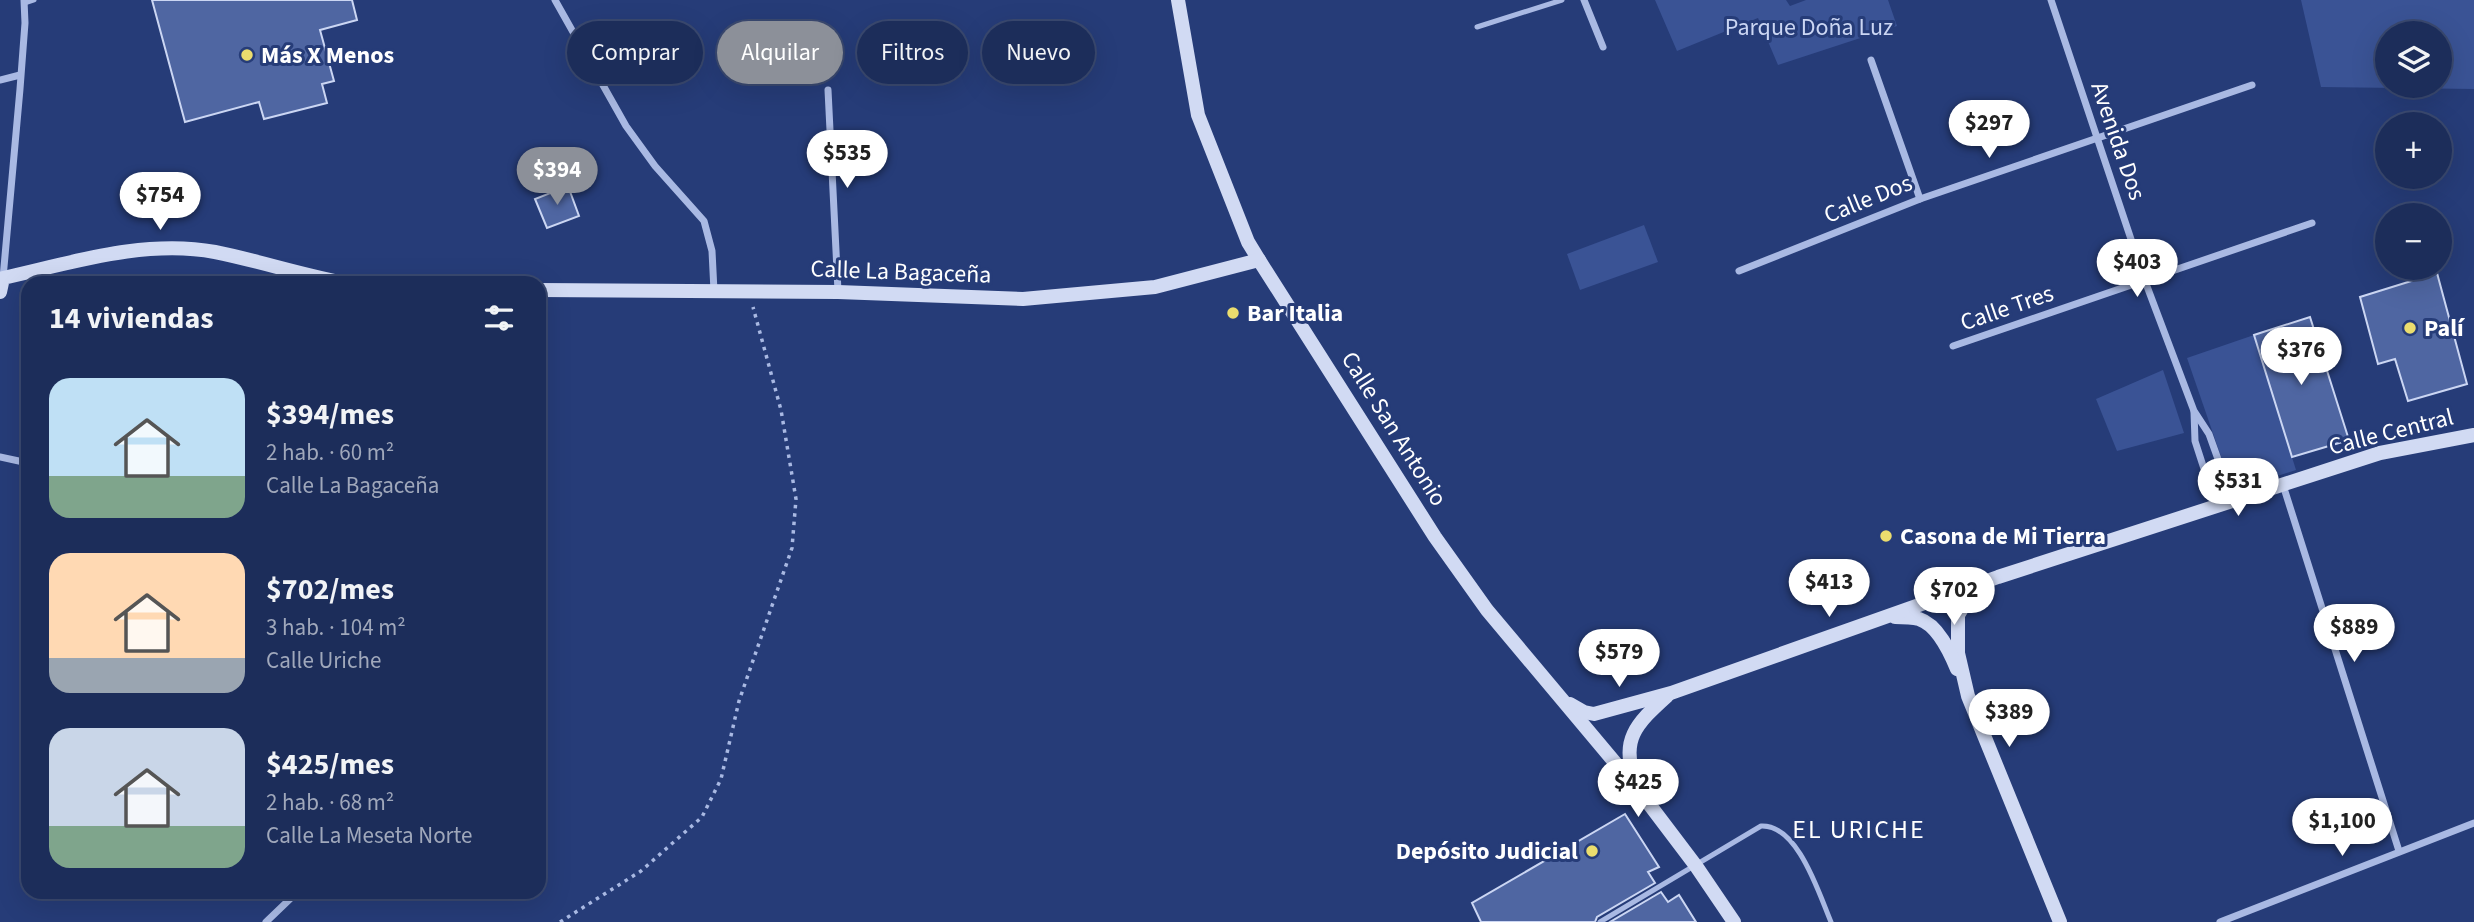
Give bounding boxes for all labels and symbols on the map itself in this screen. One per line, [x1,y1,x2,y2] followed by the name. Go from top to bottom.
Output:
[1725,10,1893,45] park label: Parque Doña Luz
[261,38,394,73] place label: Más X Menos
[239,47,255,63] marker: Más X Menos
[2081,77,2155,205] street label: Avenida Dos
[1948,100,2030,160] pin: $297
[806,130,888,190] pin: $535
[516,148,598,207] pin: $394
[1819,165,1917,233] street label: Calle Dos
[119,173,201,232] pin: $754
[2096,240,2178,299] pin: $403
[810,251,992,293] street label: Calle La Bagaceña
[1956,276,2058,340] street label: Calle Tres
[1247,296,1343,331] place label: Bar Italia
[1225,305,1241,321] marker: Bar Italia
[2424,311,2465,346] place label: Palí
[2402,320,2418,336] marker: Palí
[2260,328,2342,387] pin: $376
[1332,345,1456,513] street label: Calle San Antonio
[2325,400,2457,464] street label: Calle Central
[2197,458,2279,518] pin: $531
[1900,519,2106,554] place label: Casona de Mi Tierra
[1878,528,1894,544] marker: Casona de Mi Tierra
[1788,560,1870,619] pin: $413
[1913,568,1995,627] pin: $702
[2313,604,2395,664] pin: $889
[1578,630,1660,689] pin: $579
[1968,690,2050,749] pin: $389
[1597,760,1679,819] pin: $425
[2285,798,2399,858] pin: $1,100
[1792,811,1926,848] district label: EL URICHE
[1396,834,1578,869] place label: Depósito Judicial
[1584,843,1600,859] marker: Depósito Judicial

